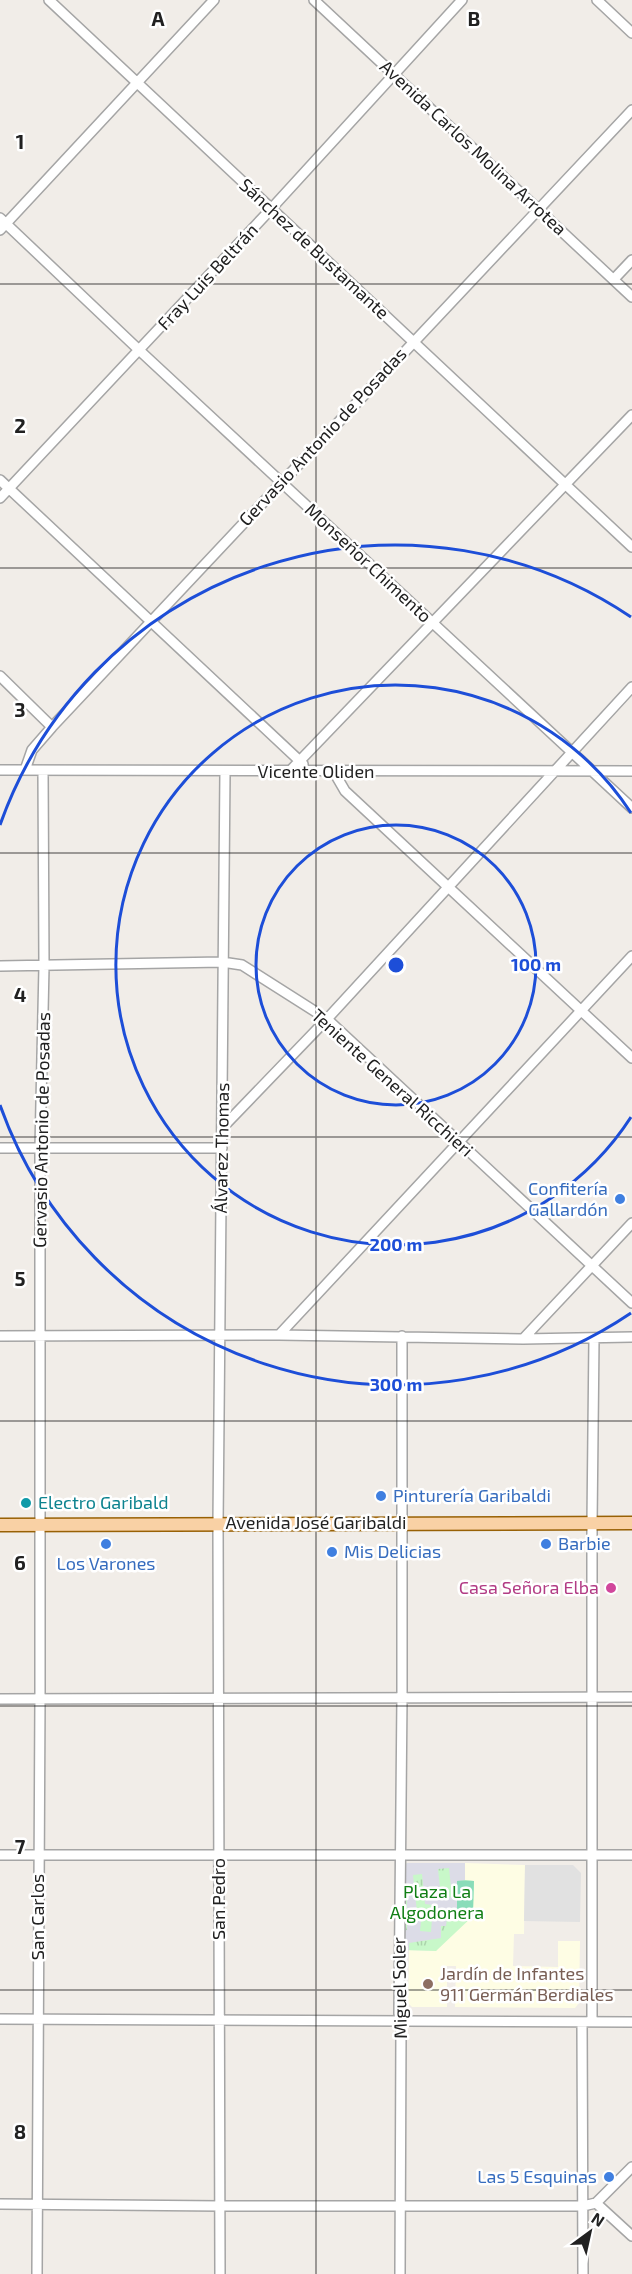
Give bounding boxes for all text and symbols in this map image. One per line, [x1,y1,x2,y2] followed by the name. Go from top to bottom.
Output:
[151,6,165,30] text: A
[468,6,480,30] text: B
[376,55,571,240] street label: Avenida Carlos Molina Arrotea
[16,129,24,153] text: 1
[235,173,394,323] street label: Sánchez de Bustamante
[152,219,262,334] street label: Fray Luis Beltrán
[234,343,411,530] street label: Gervasio Antonio de Posadas
[14,413,26,437] text: 2
[301,498,437,627] street label: Monseñor Chimento
[14,697,26,721] text: 3
[257,760,375,782] street label: Vicente Oliden
[511,953,561,975] text: 100 m
[386,955,406,975] centre of rings
[14,982,27,1006] text: 4
[307,1004,478,1161] street label: Teniente General Ricchieri
[28,1012,54,1248] street label: Gervasio Antonio de Posadas
[209,1082,233,1214] street label: Álvarez Thomas
[528,1177,608,1220] place label: Confitería Gallardón
[613,1192,627,1206] marker: Confitería Gallardón
[370,1233,422,1255] text: 200 m
[14,1266,26,1290] text: 5
[370,1373,422,1395] text: 300 m
[393,1484,551,1506] place label: Pinturería Garibaldi
[374,1489,388,1503] marker: Pinturería Garibaldi
[38,1491,169,1513] place label: Electro Garibald
[19,1496,33,1510] marker: Electro Garibald
[225,1511,407,1533] street label: Avenida José Garibaldi
[558,1532,611,1554] place label: Barbie
[99,1537,113,1551] marker: Los Varones
[539,1537,553,1551] marker: Barbie
[344,1540,441,1562] place label: Mis Delicias
[325,1545,339,1559] marker: Mis Delicias
[14,1550,26,1574] text: 6
[57,1552,155,1574] place label: Los Varones
[459,1576,599,1598] place label: Casa Señora Elba
[604,1581,618,1595] marker: Casa Señora Elba
[15,1834,26,1858] text: 7
[207,1858,229,1940] street label: San Pedro
[26,1874,48,1960] street label: San Carlos
[390,1880,484,1923] park label: Plaza La Algodonera
[387,1937,411,2039] street label: Miguel Soler
[440,1962,614,2005] place label: Jardín de Infantes 911 Germán Berdiales
[421,1977,435,1991] marker: Jardín de Infantes 911 Germán Berdiales
[14,2119,26,2143] text: 8
[477,2165,597,2187] place label: Las 5 Esquinas
[602,2170,616,2184] marker: Las 5 Esquinas
[560,2202,620,2262] north arrow
[588,2208,608,2230] text: N

